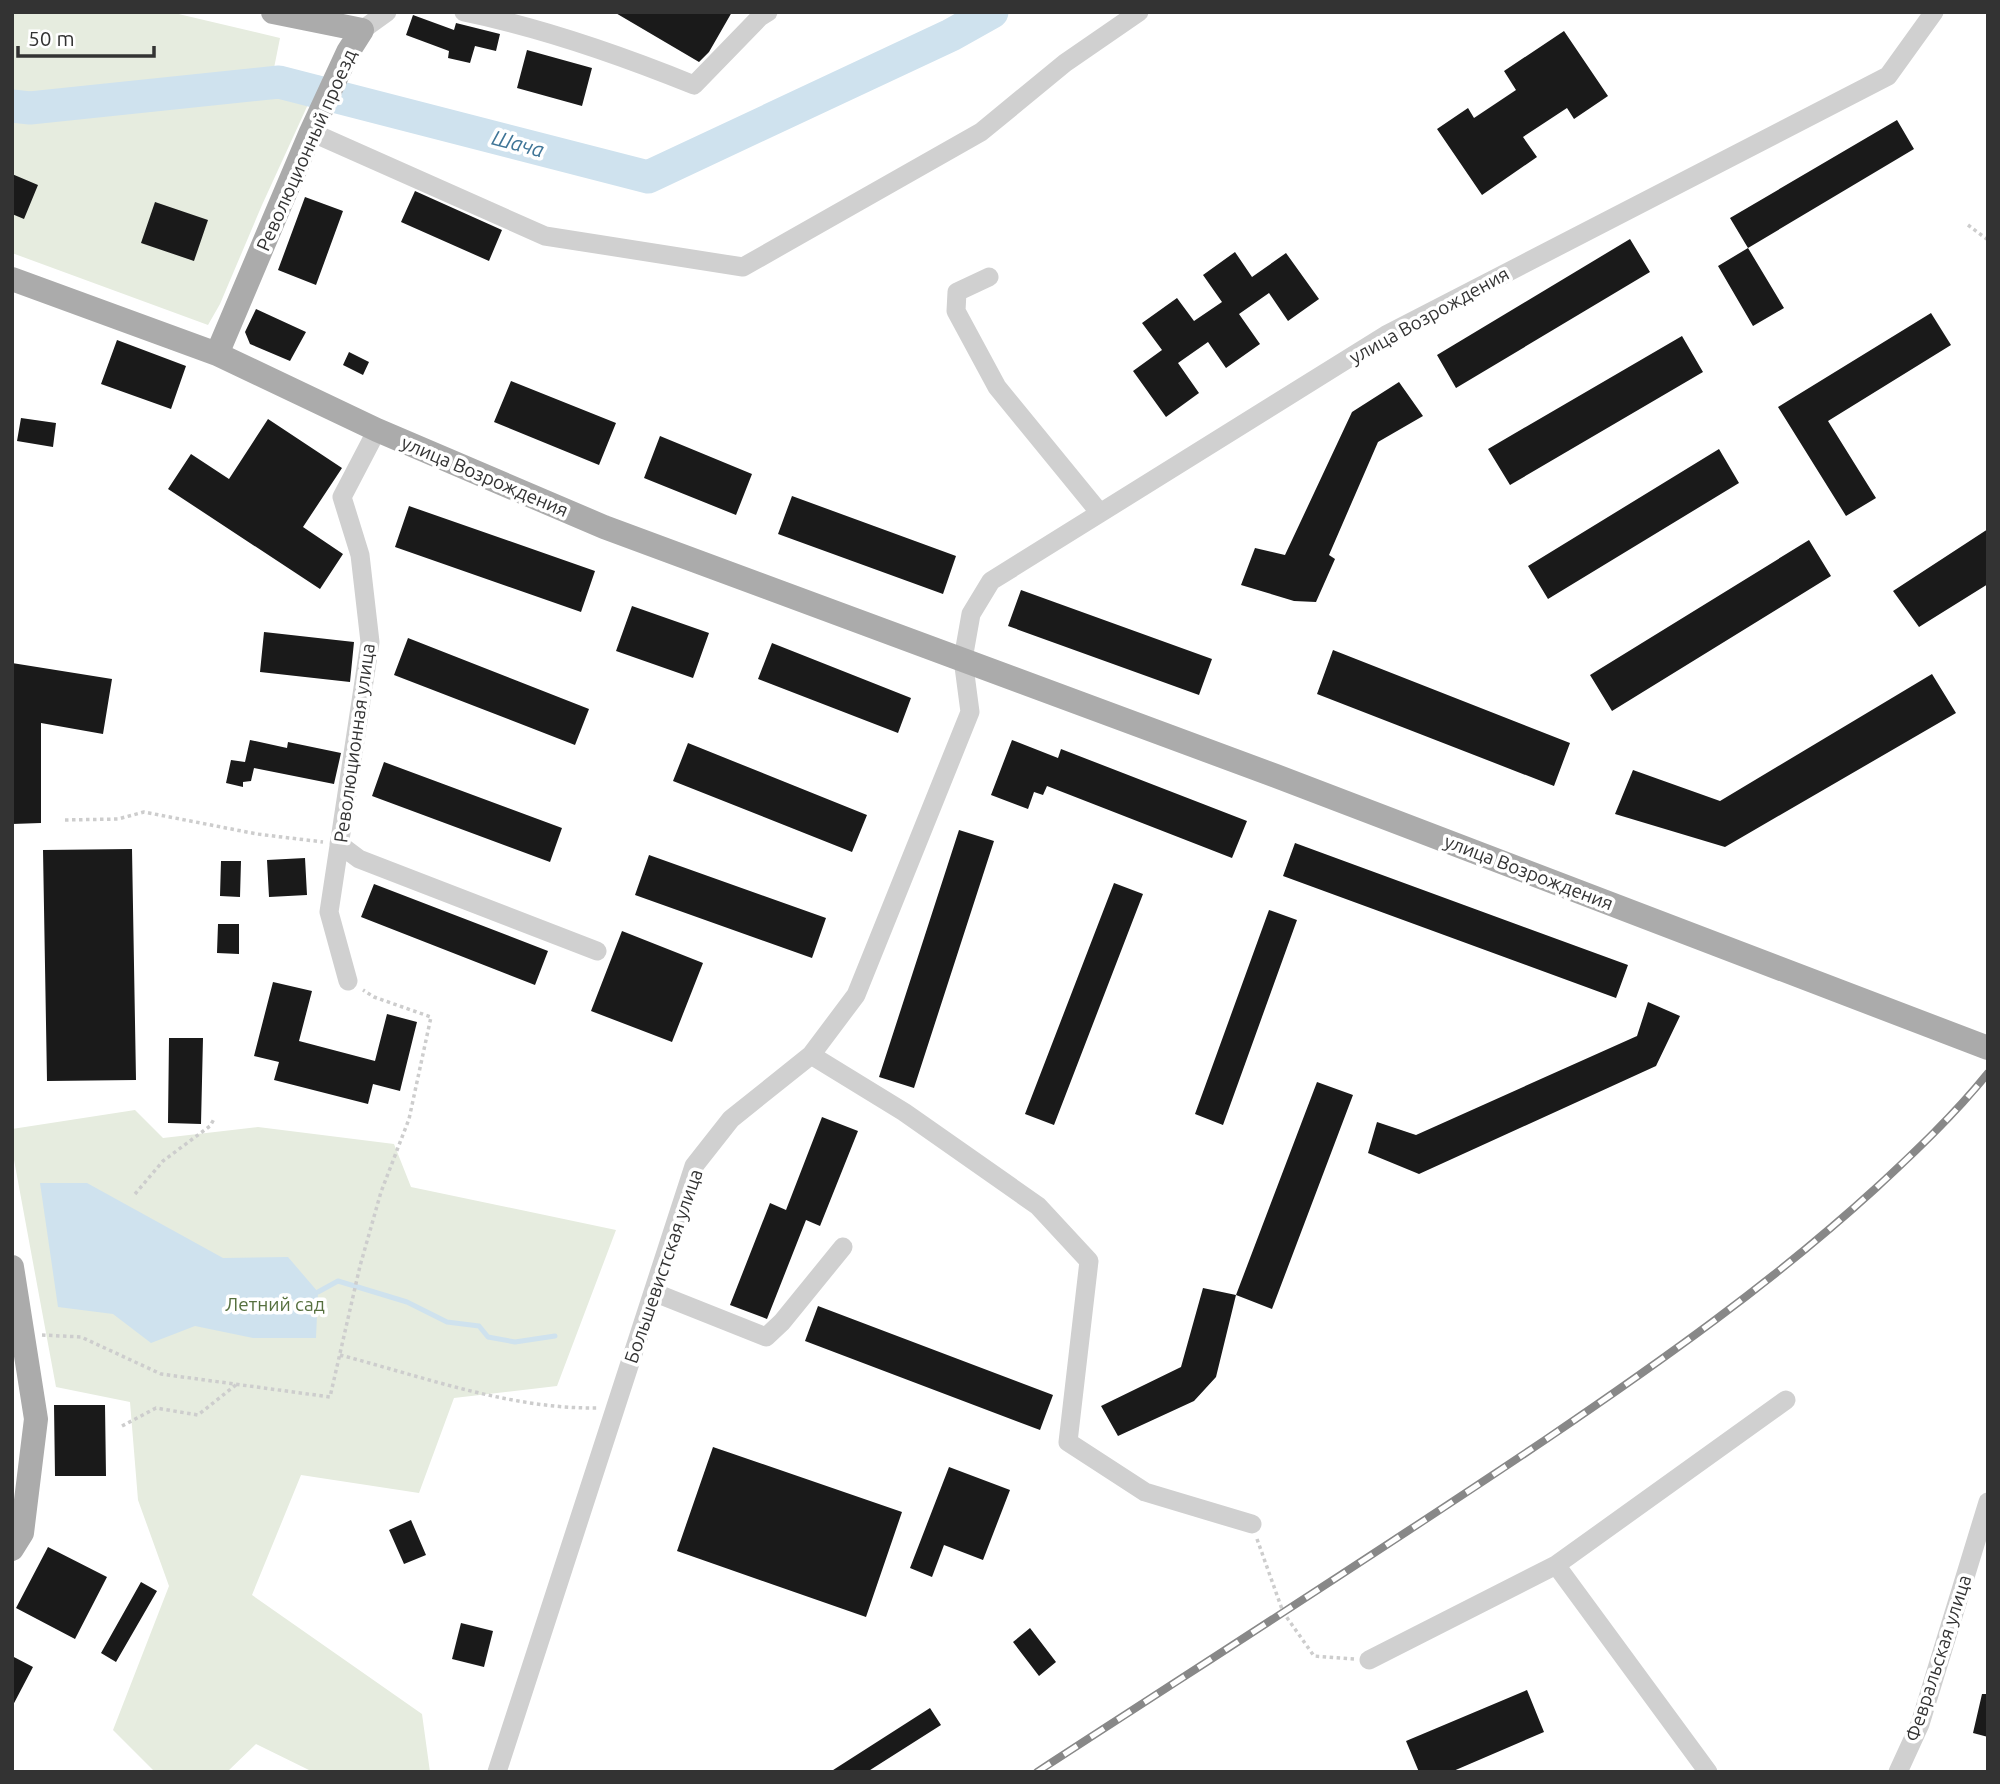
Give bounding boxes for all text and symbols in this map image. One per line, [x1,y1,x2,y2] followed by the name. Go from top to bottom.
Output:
[18,14,154,58] scale bar
[28,26,75,50] text: 50 m
[252,46,360,254] street label: Революционный проезд
[490,125,547,161] water label: Шача
[1345,262,1513,368] street label: улица Возрождения
[398,431,572,521] street label: улица Возрождения
[329,642,379,844] street label: Революционная улица
[1441,830,1617,914] street label: улица Возрождения
[619,1166,707,1366] street label: Большевистская улица
[225,1293,325,1315] park label: Летний сад
[1901,1572,1975,1744] street label: Февральская улица

